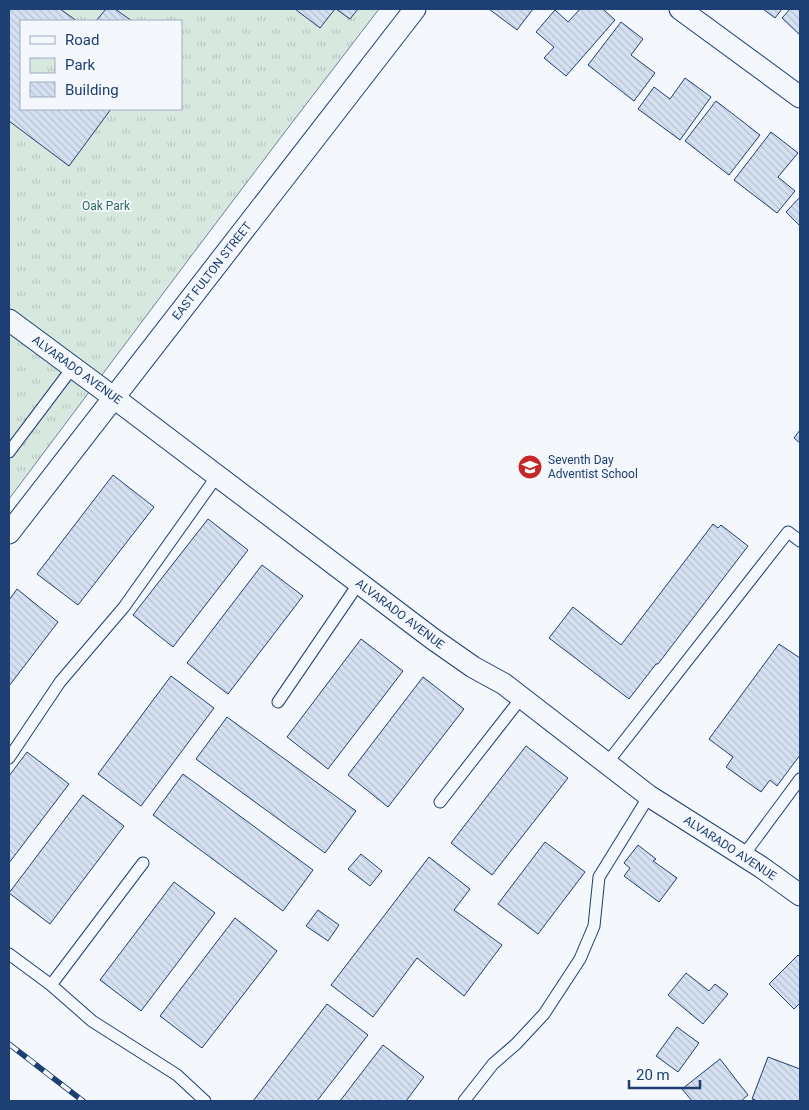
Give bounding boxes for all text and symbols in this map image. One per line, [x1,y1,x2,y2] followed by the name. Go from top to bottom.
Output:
[20,20,182,110] legend
[65,31,99,49] text: Road
[65,56,96,74] text: Park
[65,81,119,99] text: Building
[82,199,131,213] park label: Oak Park
[169,219,255,323] street label: EAST FULTON STREET
[29,333,125,407] street label: ALVARADO AVENUE
[548,453,638,481] place label: Seventh Day Adventist School
[517,454,543,480] school or university icon: Seventh Day Adventist School
[353,576,447,652] street label: ALVARADO AVENUE
[681,813,779,883] street label: ALVARADO AVENUE
[629,1058,700,1090] scale bar
[636,1066,670,1084] text: 20 m

